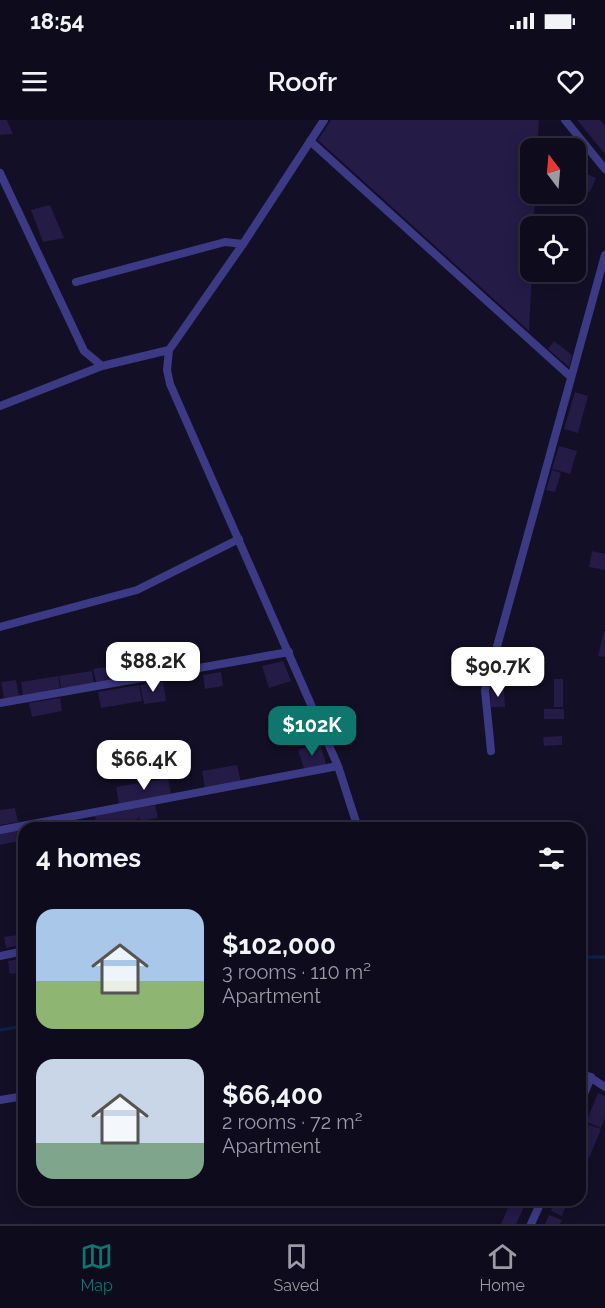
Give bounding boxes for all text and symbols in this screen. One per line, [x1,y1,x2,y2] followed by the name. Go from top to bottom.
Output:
[30,8,84,34] text: 18:54
[18,65,51,98] icon: menu
[554,65,587,98] icon: heart
[268,66,337,97] text: Roofr
[520,138,586,204] north arrow
[520,138,586,282] map controls
[520,216,586,282] button: locate
[104,642,202,693] pin: $88.2K
[449,647,547,698] pin: $90.7K
[120,649,186,673] text: $88.2K
[465,654,531,678] text: $90.7K
[270,706,354,757] pin: $102K
[282,713,342,737] text: $102K
[95,740,193,791] pin: $66.4K
[111,747,177,771] text: $66.4K
[535,842,568,875] icon: filters
[36,843,141,873] text: 4 homes
[222,930,336,960] text: $102,000
[84,933,156,1005] icon: home
[222,960,371,984] text: 3 rooms · 110 m²
[222,984,321,1008] text: Apartment
[222,1080,323,1110] text: $66,400
[84,1083,156,1155] icon: home
[222,1110,362,1134] text: 2 rooms · 72 m²
[222,1134,321,1158] text: Apartment
[80,1240,113,1295] tab: Map
[273,1240,319,1295] tab: Saved
[480,1240,525,1295] tab: Home

